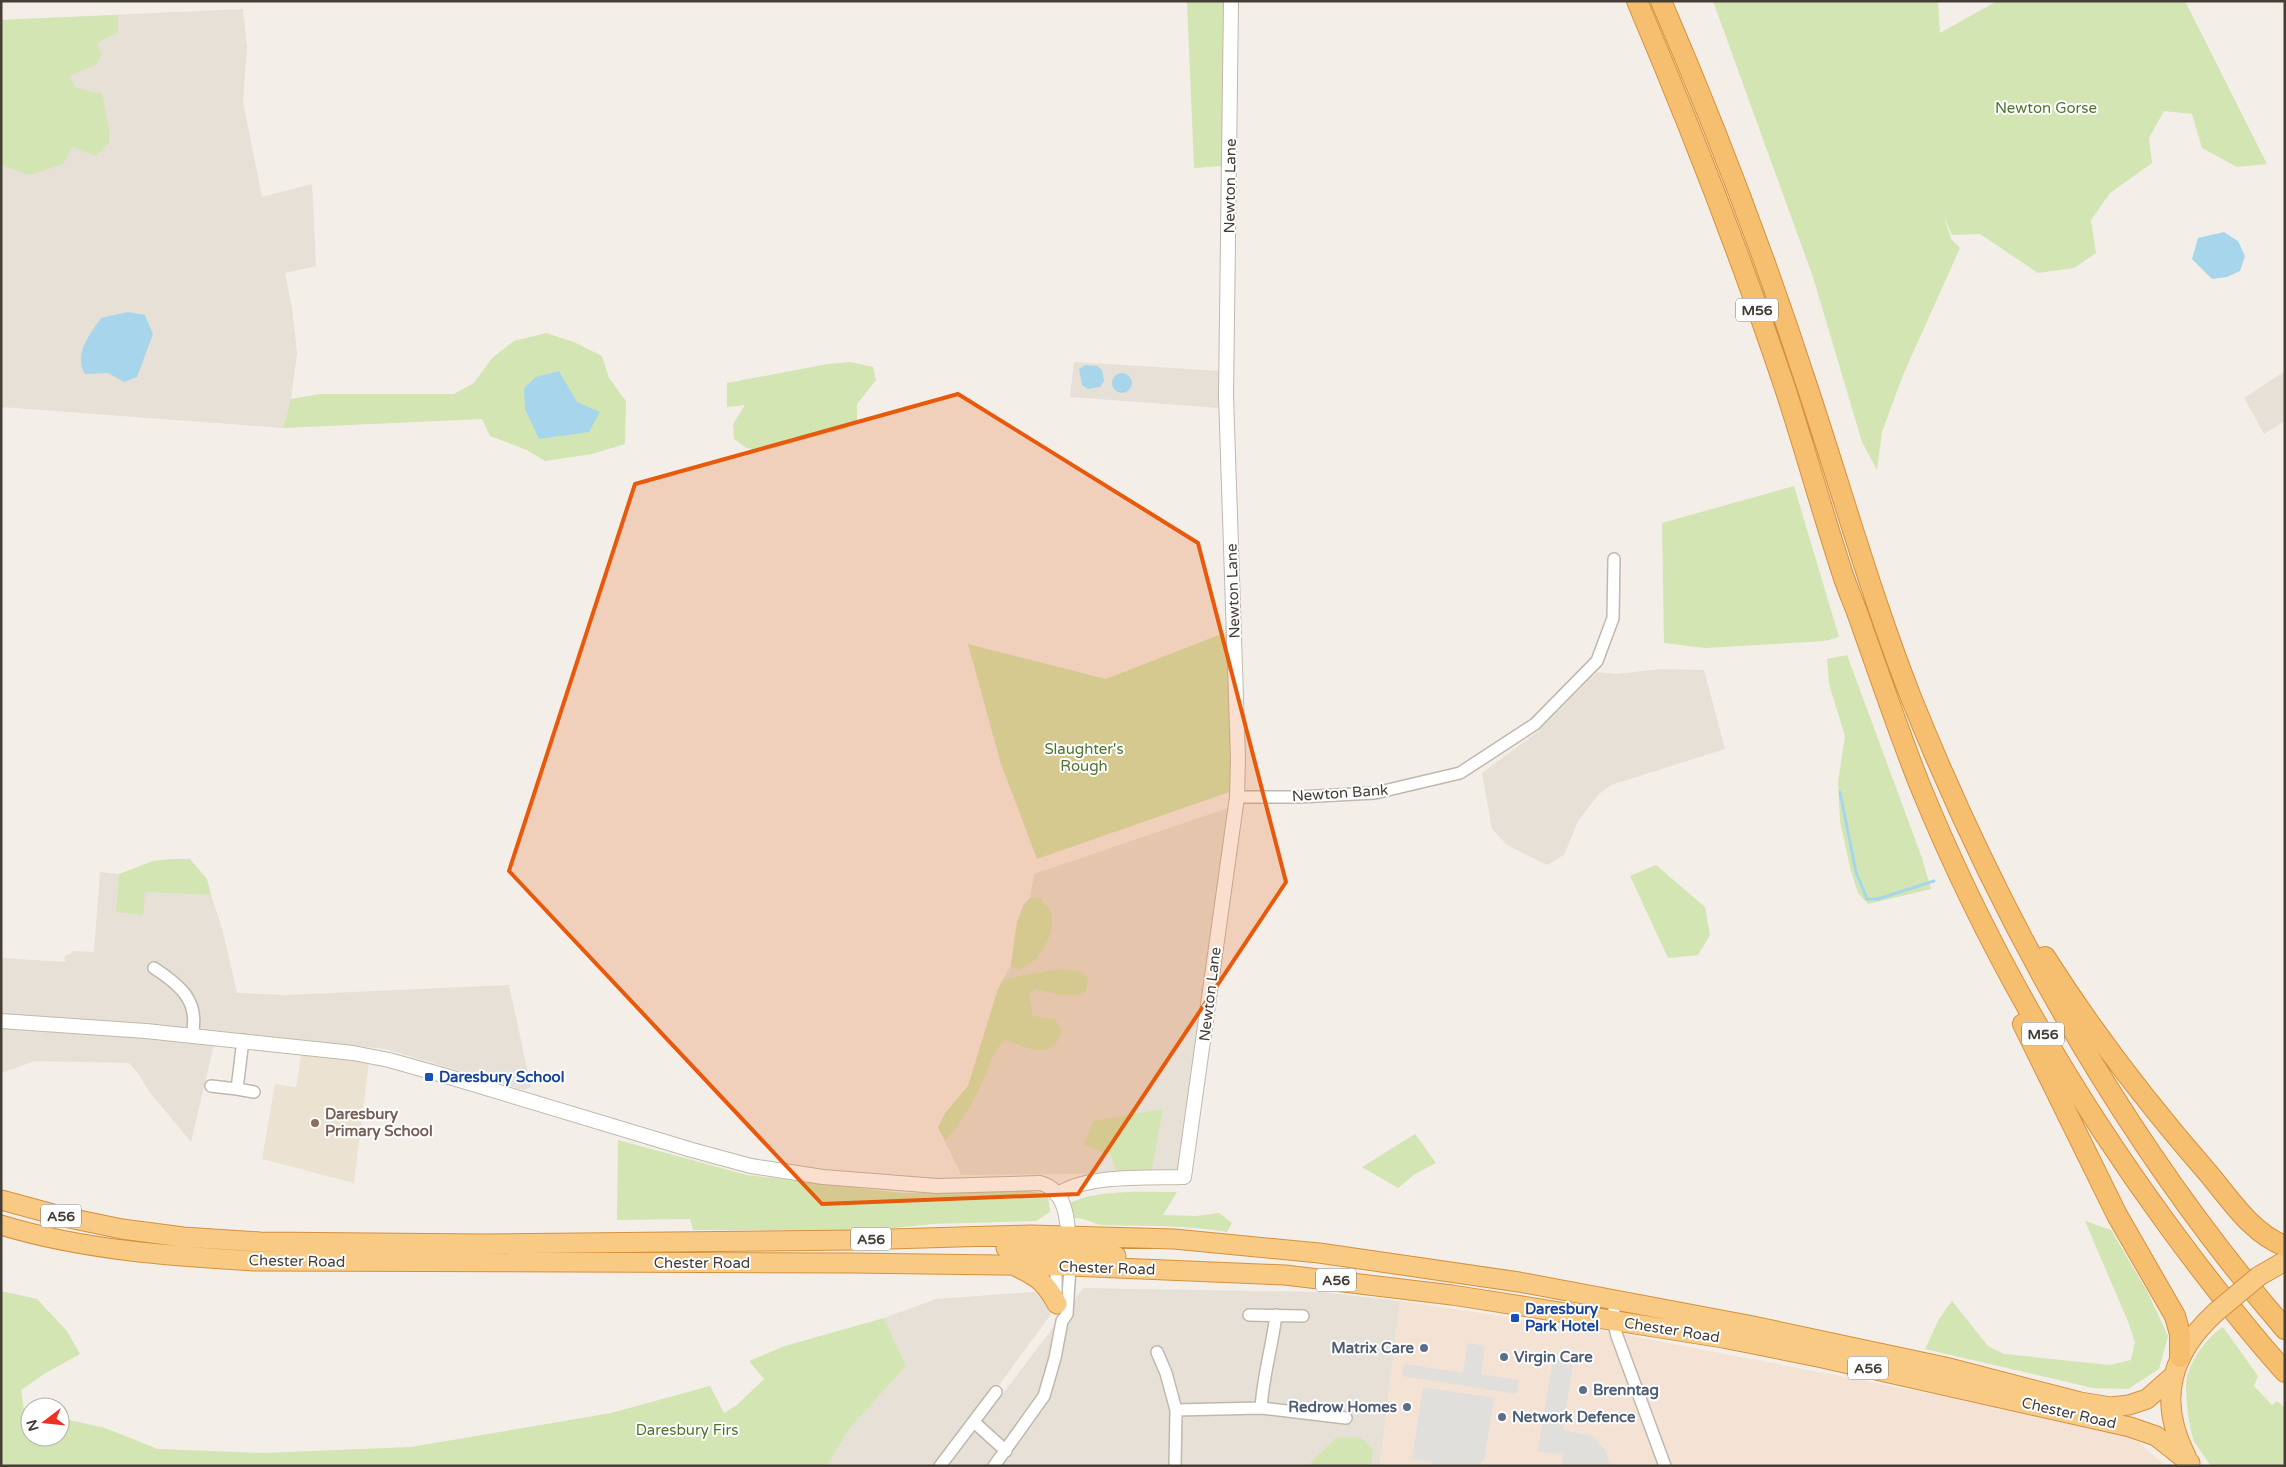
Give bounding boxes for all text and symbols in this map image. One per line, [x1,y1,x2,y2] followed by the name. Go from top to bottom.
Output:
[1995,99,2097,117] park label: Newton Gorse
[1220,138,1240,234] street label: Newton Lane
[1736,298,1778,322] road number: M56
[1222,543,1244,639] street label: Newton Lane
[1044,740,1124,775] park label: Slaughter's Rough
[1291,781,1389,805] street label: Newton Bank
[1195,946,1225,1042] street label: Newton Lane
[2022,1022,2064,1046] road number: M56
[439,1068,564,1087] place label: Daresbury School
[423,1071,435,1083] marker: Daresbury School
[325,1105,433,1141] place label: Daresbury Primary School
[309,1117,321,1129] marker: Daresbury Primary School
[41,1204,81,1228] road number: A56
[851,1228,891,1250] road number: A56
[249,1251,345,1271] street label: Chester Road
[654,1254,750,1272] street label: Chester Road
[1058,1257,1156,1279] street label: Chester Road
[1316,1268,1356,1292] road number: A56
[1525,1300,1599,1335] place label: Daresbury Park Hotel
[1509,1312,1521,1324] marker: Daresbury Park Hotel
[1623,1314,1721,1346] street label: Chester Road
[1331,1339,1414,1357] place label: Matrix Care
[1418,1342,1430,1354] marker: Matrix Care
[1514,1348,1593,1367] place label: Virgin Care
[1498,1351,1510,1363] marker: Virgin Care
[1848,1356,1888,1380] road number: A56
[1593,1381,1659,1400] place label: Brenntag
[1577,1384,1589,1396] marker: Brenntag
[2020,1393,2118,1433] street label: Chester Road
[20,1397,70,1447] north arrow
[1288,1398,1397,1416] place label: Redrow Homes
[1401,1401,1413,1413] marker: Redrow Homes
[1512,1408,1636,1426] place label: Network Defence
[1496,1411,1508,1423] marker: Network Defence
[23,1418,43,1433] text: N
[636,1421,738,1439] park label: Daresbury Firs

